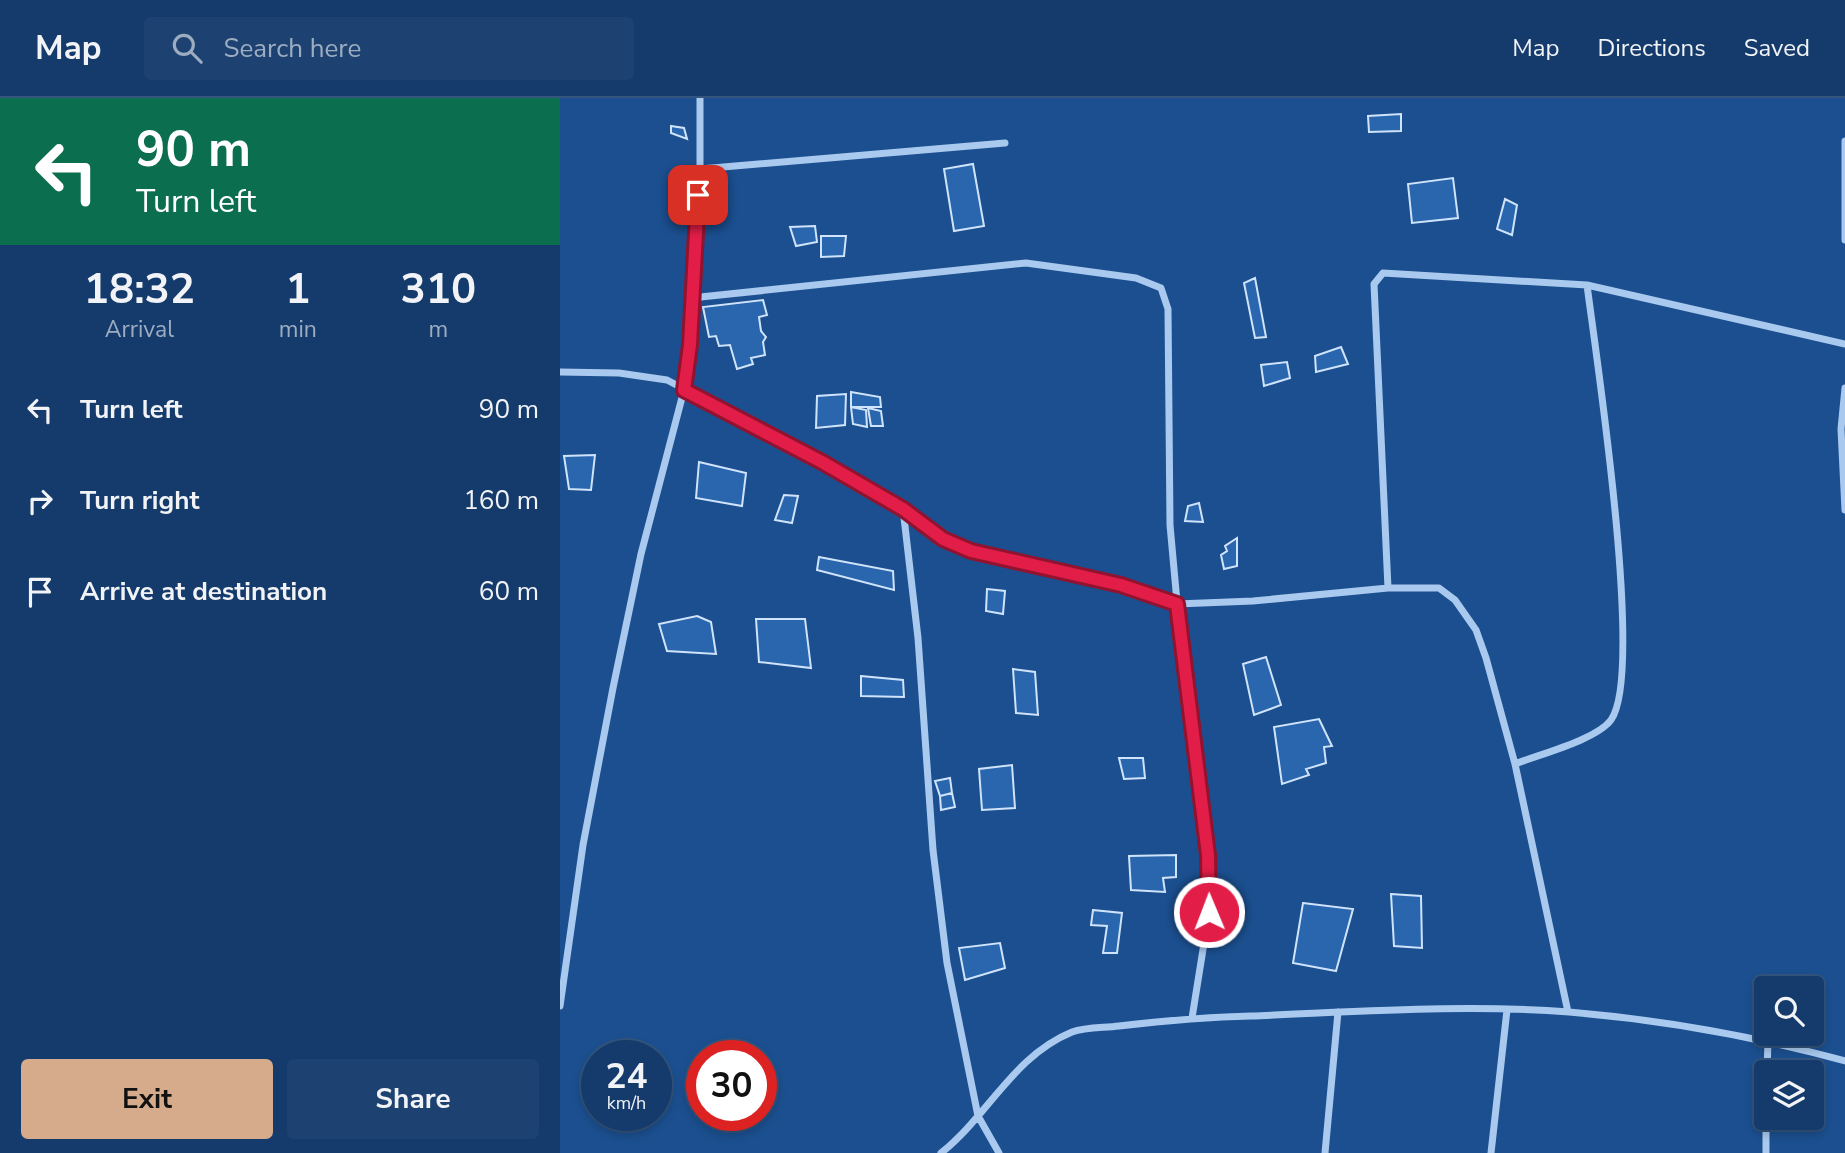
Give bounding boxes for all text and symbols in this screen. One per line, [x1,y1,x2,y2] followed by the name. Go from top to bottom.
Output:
[144,17,634,80] search box
[35,26,102,71] text: Map
[168,29,206,67] icon: search
[224,31,361,66] text: Search here
[1512,32,1559,64] text: Map
[1597,32,1706,64] text: Directions
[1744,32,1810,64] text: Saved
[136,116,251,183] text: 90 m
[21,126,112,217] icon: left
[668,165,728,225] pin
[679,176,717,214] icon: arrive
[136,180,256,223] text: Turn left
[84,261,195,318] text: 18:32
[285,261,310,318] text: 1
[401,261,476,318] text: 310
[105,314,174,345] text: Arrival
[279,314,317,345] text: min
[429,314,448,345] text: m
[21,391,59,429] icon: left
[80,392,183,427] text: Turn left
[479,392,539,427] text: 90 m
[21,482,59,520] icon: right
[80,483,199,518] text: Turn right
[463,483,539,518] text: 160 m
[21,573,59,611] icon: arrive
[80,574,327,609] text: Arrive at destination
[479,574,539,609] text: 60 m
[1172,875,1246,949] position arrow
[1754,976,1824,1130] map controls
[1754,976,1824,1046] button: search
[686,1040,777,1131] speed limit sign: 30
[605,1053,648,1100] text: 24
[21,1059,273,1139] button: Exit
[287,1059,539,1139] button: Share
[1754,1060,1824,1130] button: layers
[607,1091,646,1115] text: km/h

